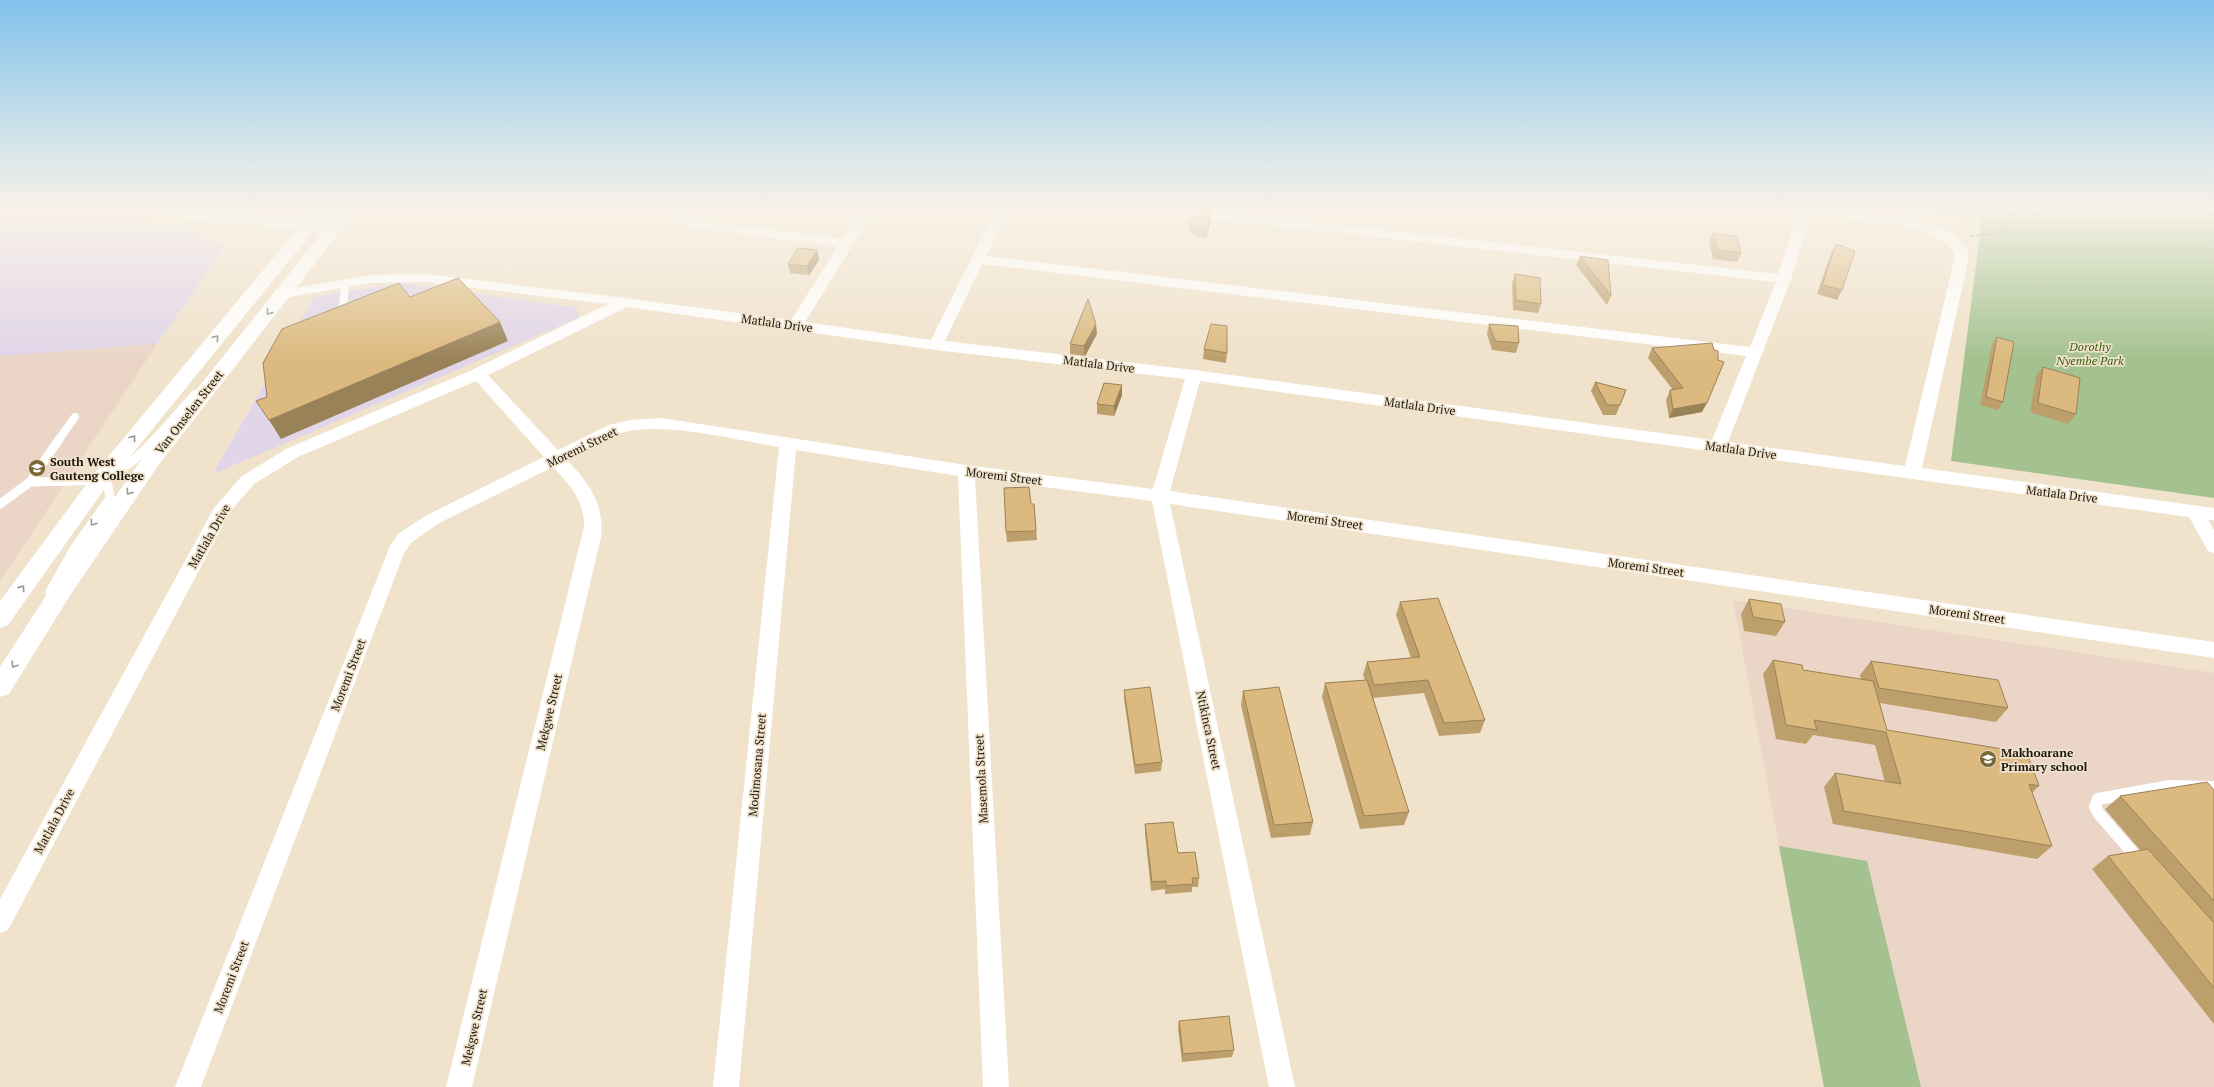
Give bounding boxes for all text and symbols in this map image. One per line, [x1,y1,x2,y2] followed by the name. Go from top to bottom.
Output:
[267,308,274,315] one-way arrow
[740,311,814,335] street label: Matlala Drive
[211,335,218,342] one-way arrow
[2055,339,2124,368] park label: Dorothy Nyembe Park
[1062,352,1136,376] street label: Matlala Drive
[152,367,227,457] street label: Van Onselen Street
[1383,394,1457,418] street label: Matlala Drive
[544,423,620,471] street label: Moremi Street
[128,435,135,442] one-way arrow
[1704,438,1778,462] street label: Matlala Drive
[50,454,145,483] place label: South West Gauteng College
[27,458,47,478] school or university icon: South West Gauteng College
[965,464,1043,488] street label: Moremi Street
[2025,482,2099,506] street label: Matlala Drive
[127,488,134,495] one-way arrow
[185,501,233,571] street label: Matlala Drive
[1286,507,1365,533] street label: Moremi Street
[91,519,98,526] one-way arrow
[1607,554,1686,580] street label: Moremi Street
[17,585,24,592] one-way arrow
[1928,601,2007,627] street label: Moremi Street
[327,636,369,713] street label: Moremi Street
[11,661,18,668] one-way arrow
[533,672,565,752] street label: Mekgwe Street
[1193,689,1225,771] street label: Ntikinca Street
[745,712,769,817] street label: Modimosana Street
[971,733,991,824] street label: Masemola Street
[2001,745,2088,774] place label: Makhoarane Primary school
[1978,749,1998,769] school or university icon: Makhoarane Primary school
[31,786,77,856] street label: Matlala Drive
[210,938,252,1015] street label: Moremi Street
[458,987,490,1067] street label: Mekgwe Street

